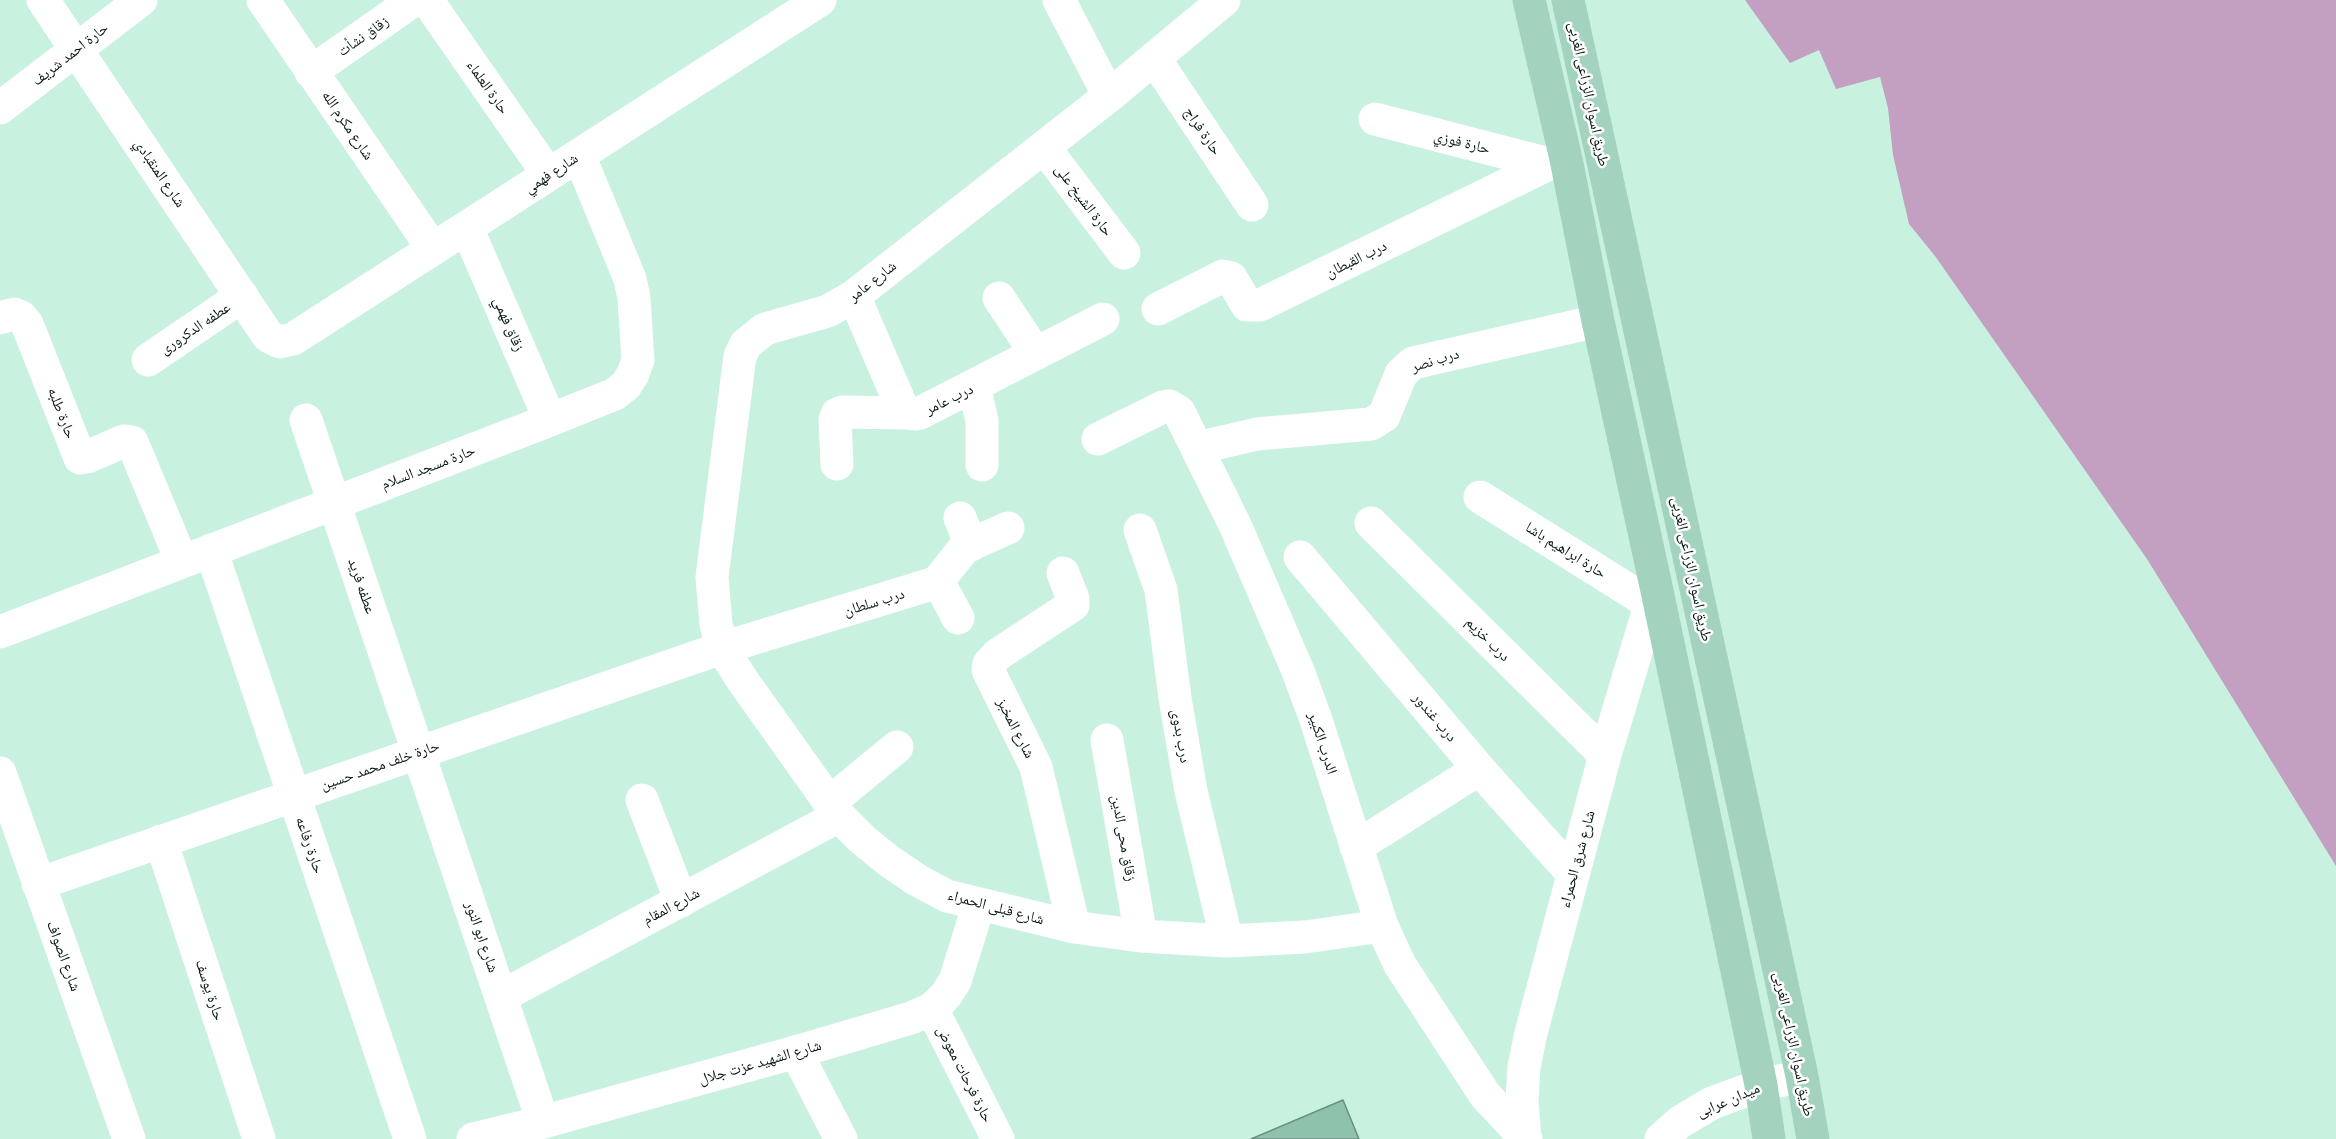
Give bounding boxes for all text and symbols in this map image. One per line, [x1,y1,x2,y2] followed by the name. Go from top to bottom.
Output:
[334,12,392,60] street label: زقاق نشأت
[28,19,112,89] street label: حارة احمد شريف
[1565,20,1613,168] street label: طريق اسوان الزراعى الغربى
[463,57,513,117] street label: حارة العلماء
[318,87,378,163] street label: شارع مكرم الله
[1180,104,1226,158] street label: حارة فراج
[1432,126,1492,158] street label: حارة فوزي
[131,135,189,211] street label: شارع المنقبادي
[521,149,581,197] street label: شارع فهمي
[1051,160,1117,240] street label: حارة الشيخ على
[1322,236,1390,282] street label: درب القبطان
[844,257,900,305] street label: شارع عامر
[489,294,529,354] street label: زقاق فهمي
[156,298,234,358] street label: عطفه الدكرورى
[1409,344,1461,376] street label: درب نصر
[922,380,976,418] street label: درب عامر
[44,385,80,441] street label: حارة طلبه
[378,441,478,493] street label: حارة مسجد السلام
[1668,495,1716,643] street label: طريق اسوان الزراعى الغربى
[1522,518,1610,582] street label: حارة ابراهيم باشا
[344,556,380,616] street label: عطفه فريد
[841,584,907,620] street label: درب سلطان
[1462,613,1514,665] street label: درب خزيم
[1409,689,1461,745] street label: درب غندور
[993,695,1039,761] street label: شارع المخبز
[1167,708,1195,764] street label: درب بدوى
[1305,710,1341,776] street label: الدرب الكبير
[318,736,442,794] street label: حارة خلف محمد حسين
[1108,793,1140,883] street label: زقاق محى الدين
[1555,808,1599,910] street label: شارع شرق الحمراء
[292,814,328,876] street label: حارة رفاعه
[639,884,703,928] street label: شارع المقام
[946,885,1046,929] street label: شارع قبلى الحمراء
[461,899,503,975] street label: شارع ابو النور
[43,918,85,994] street label: شارع الصواف
[192,957,228,1023] street label: حارة يوسف
[1770,970,1818,1118] street label: طريق اسوان الزراعى الغربى
[933,1023,997,1125] street label: حارة فرحات معوض
[697,1036,823,1088] street label: شارع الشهيد عزت جلال
[1694,1079,1762,1121] street label: ميدان عرابى

